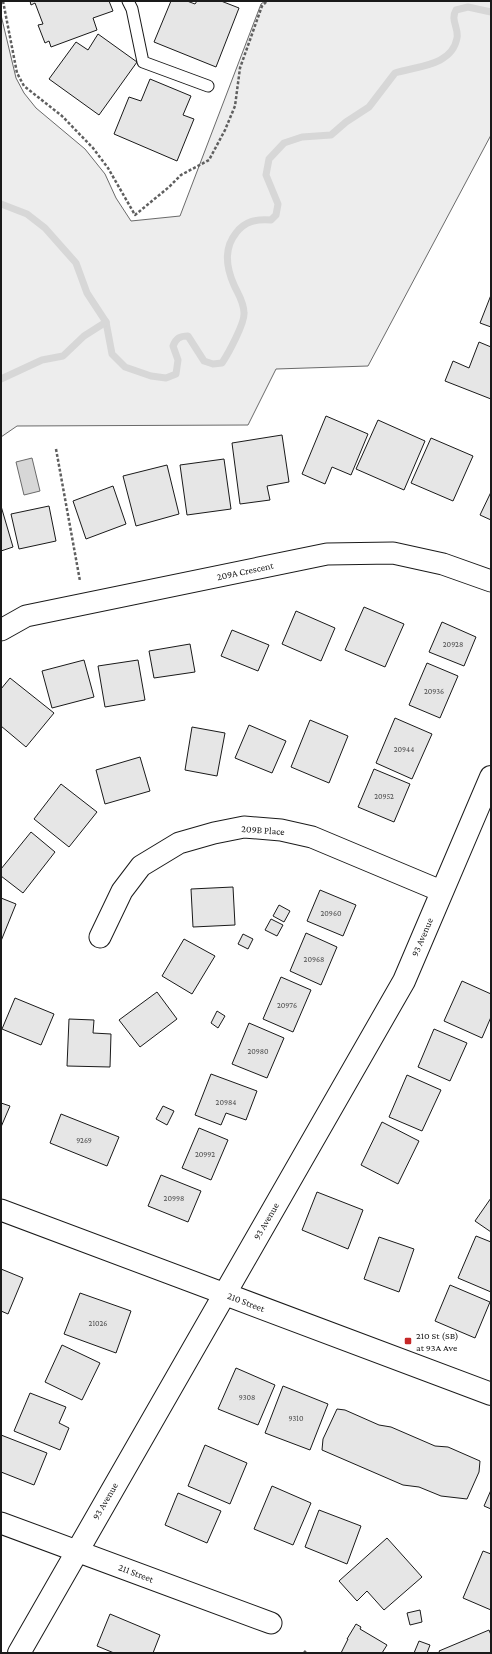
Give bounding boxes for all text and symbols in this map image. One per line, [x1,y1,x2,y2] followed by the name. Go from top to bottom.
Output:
[216,559,275,582] street label: 209A Crescent
[443,640,463,649] house number: 20928
[424,687,444,696] house number: 20936
[394,745,414,754] house number: 20944
[374,792,394,801] house number: 20952
[241,823,286,837] street label: 209B Place
[321,909,342,918] house number: 20960
[409,915,435,958] street label: 93 Avenue
[304,955,324,964] house number: 20968
[277,1001,297,1010] house number: 20976
[247,1047,269,1056] house number: 20980
[216,1098,236,1107] house number: 20984
[76,1136,92,1145] house number: 9269
[195,1150,215,1159] house number: 20992
[164,1194,184,1203] house number: 20998
[251,1200,281,1242] street label: 93 Avenue
[226,1290,267,1314] street label: 210 Street
[89,1319,107,1328] house number: 21026
[416,1330,459,1353] place label: 210 St (SB) at 93A Ave
[403,1336,413,1346] marker: 210 St (SB) at 93A Ave
[239,1393,255,1402] house number: 9308
[289,1414,304,1423] house number: 9310
[90,1480,120,1522] street label: 93 Avenue
[117,1561,156,1585] street label: 211 Street

